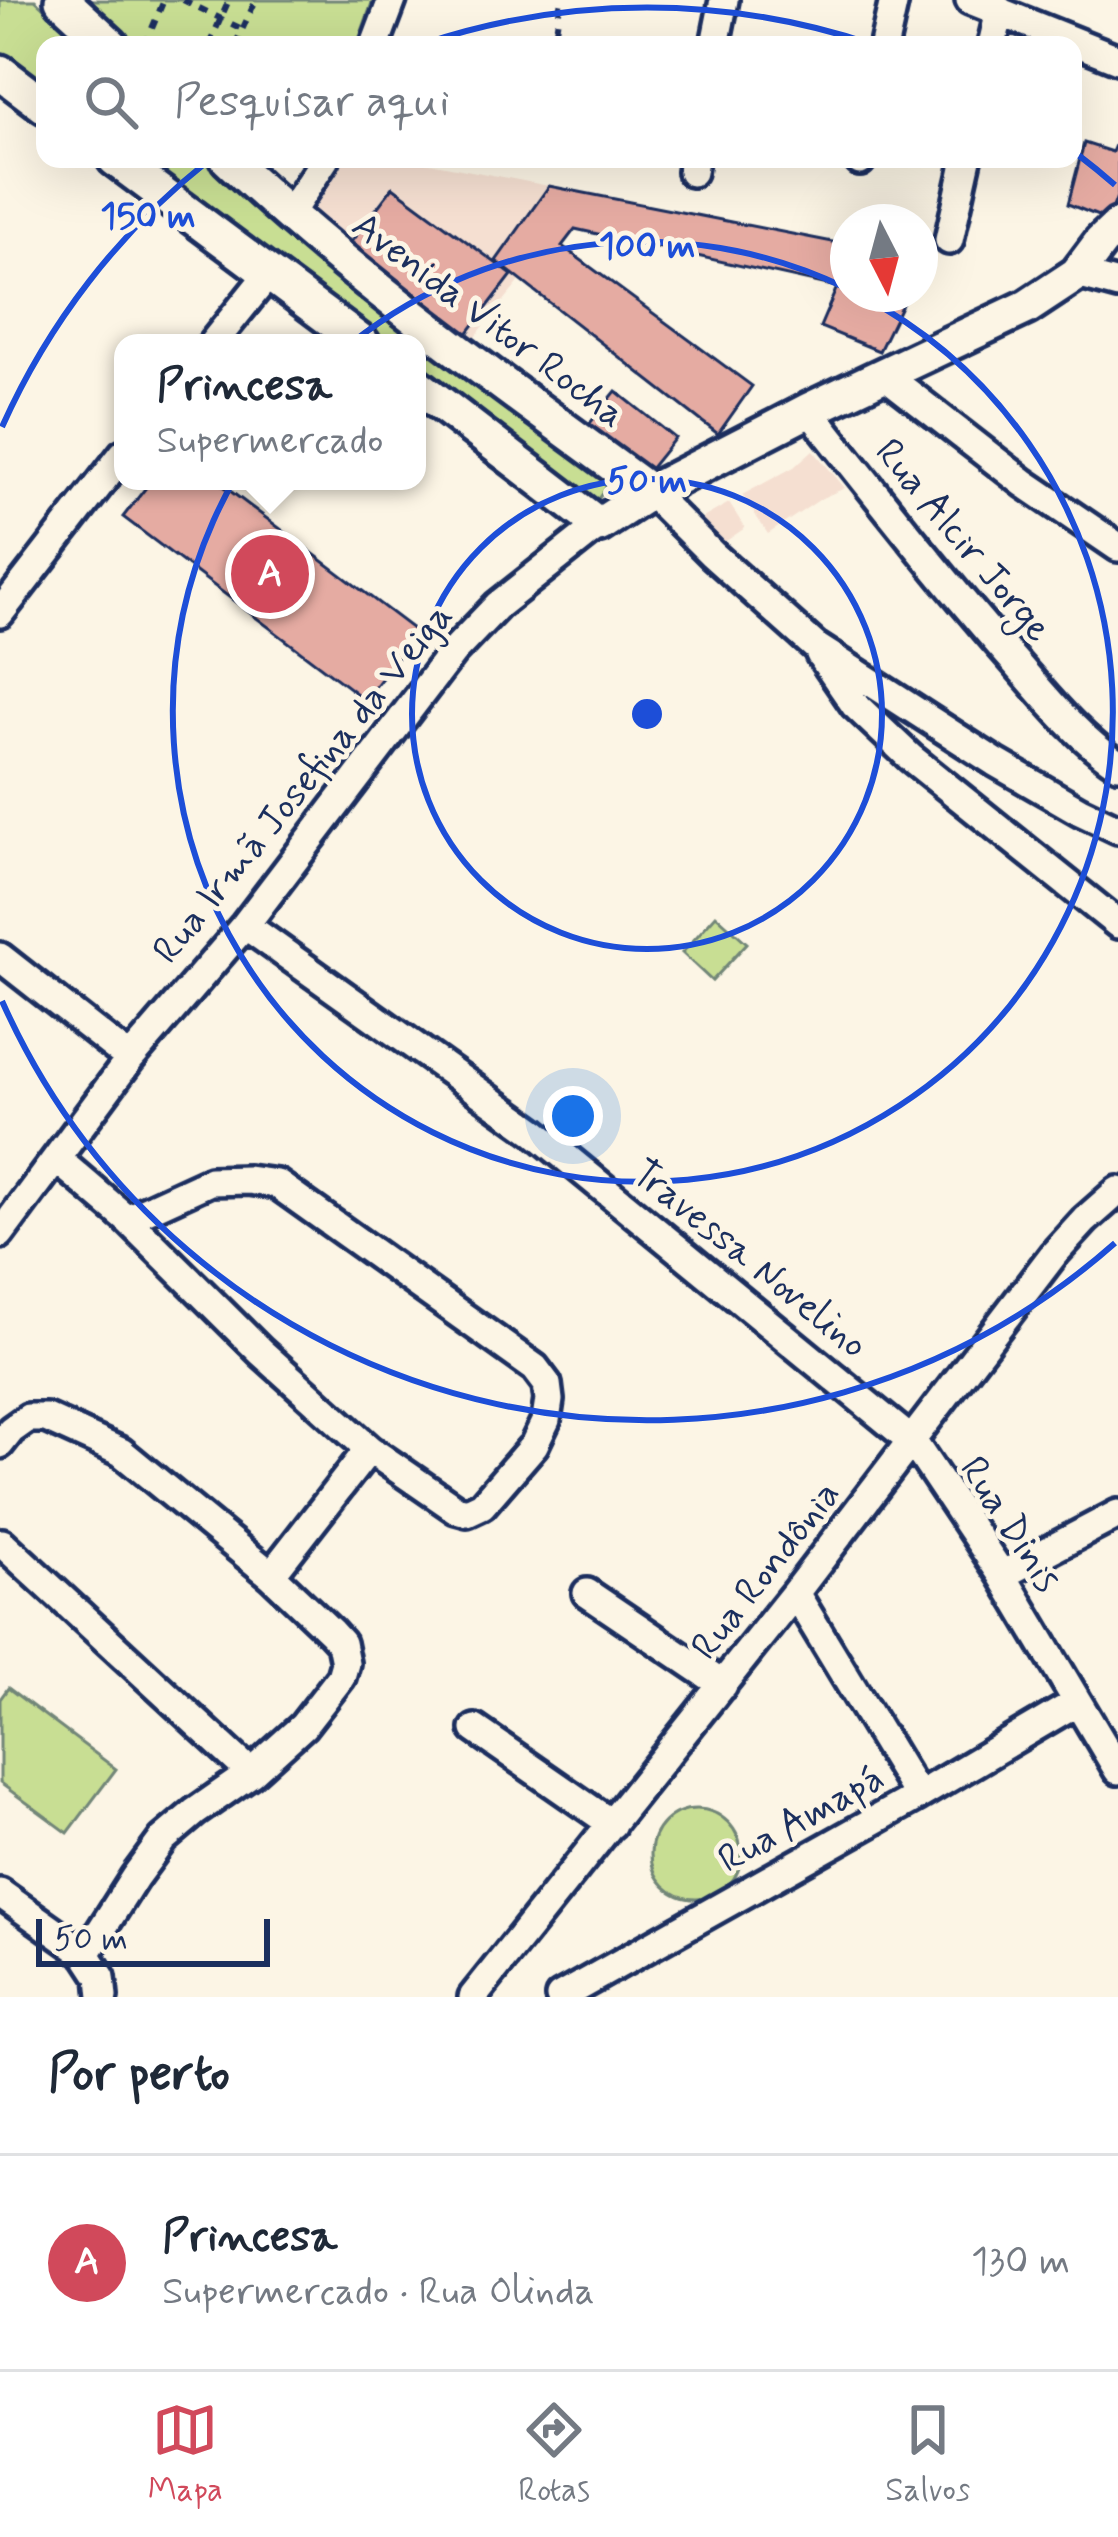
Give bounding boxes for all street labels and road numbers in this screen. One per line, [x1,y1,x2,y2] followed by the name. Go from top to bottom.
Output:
[341,201,635,440] street label: Avenida Vitor Rocha
[860,429,1062,656] street label: Rua Alcir Jorge
[142,593,465,975] street label: Rua Irmã Josefina da Veiga
[620,1149,878,1371] street label: Travessa Novelino
[946,1447,1072,1602] street label: Rua Dinis
[681,1471,853,1671] street label: Rua Rondônia
[710,1754,894,1886] street label: Rua Amapá

